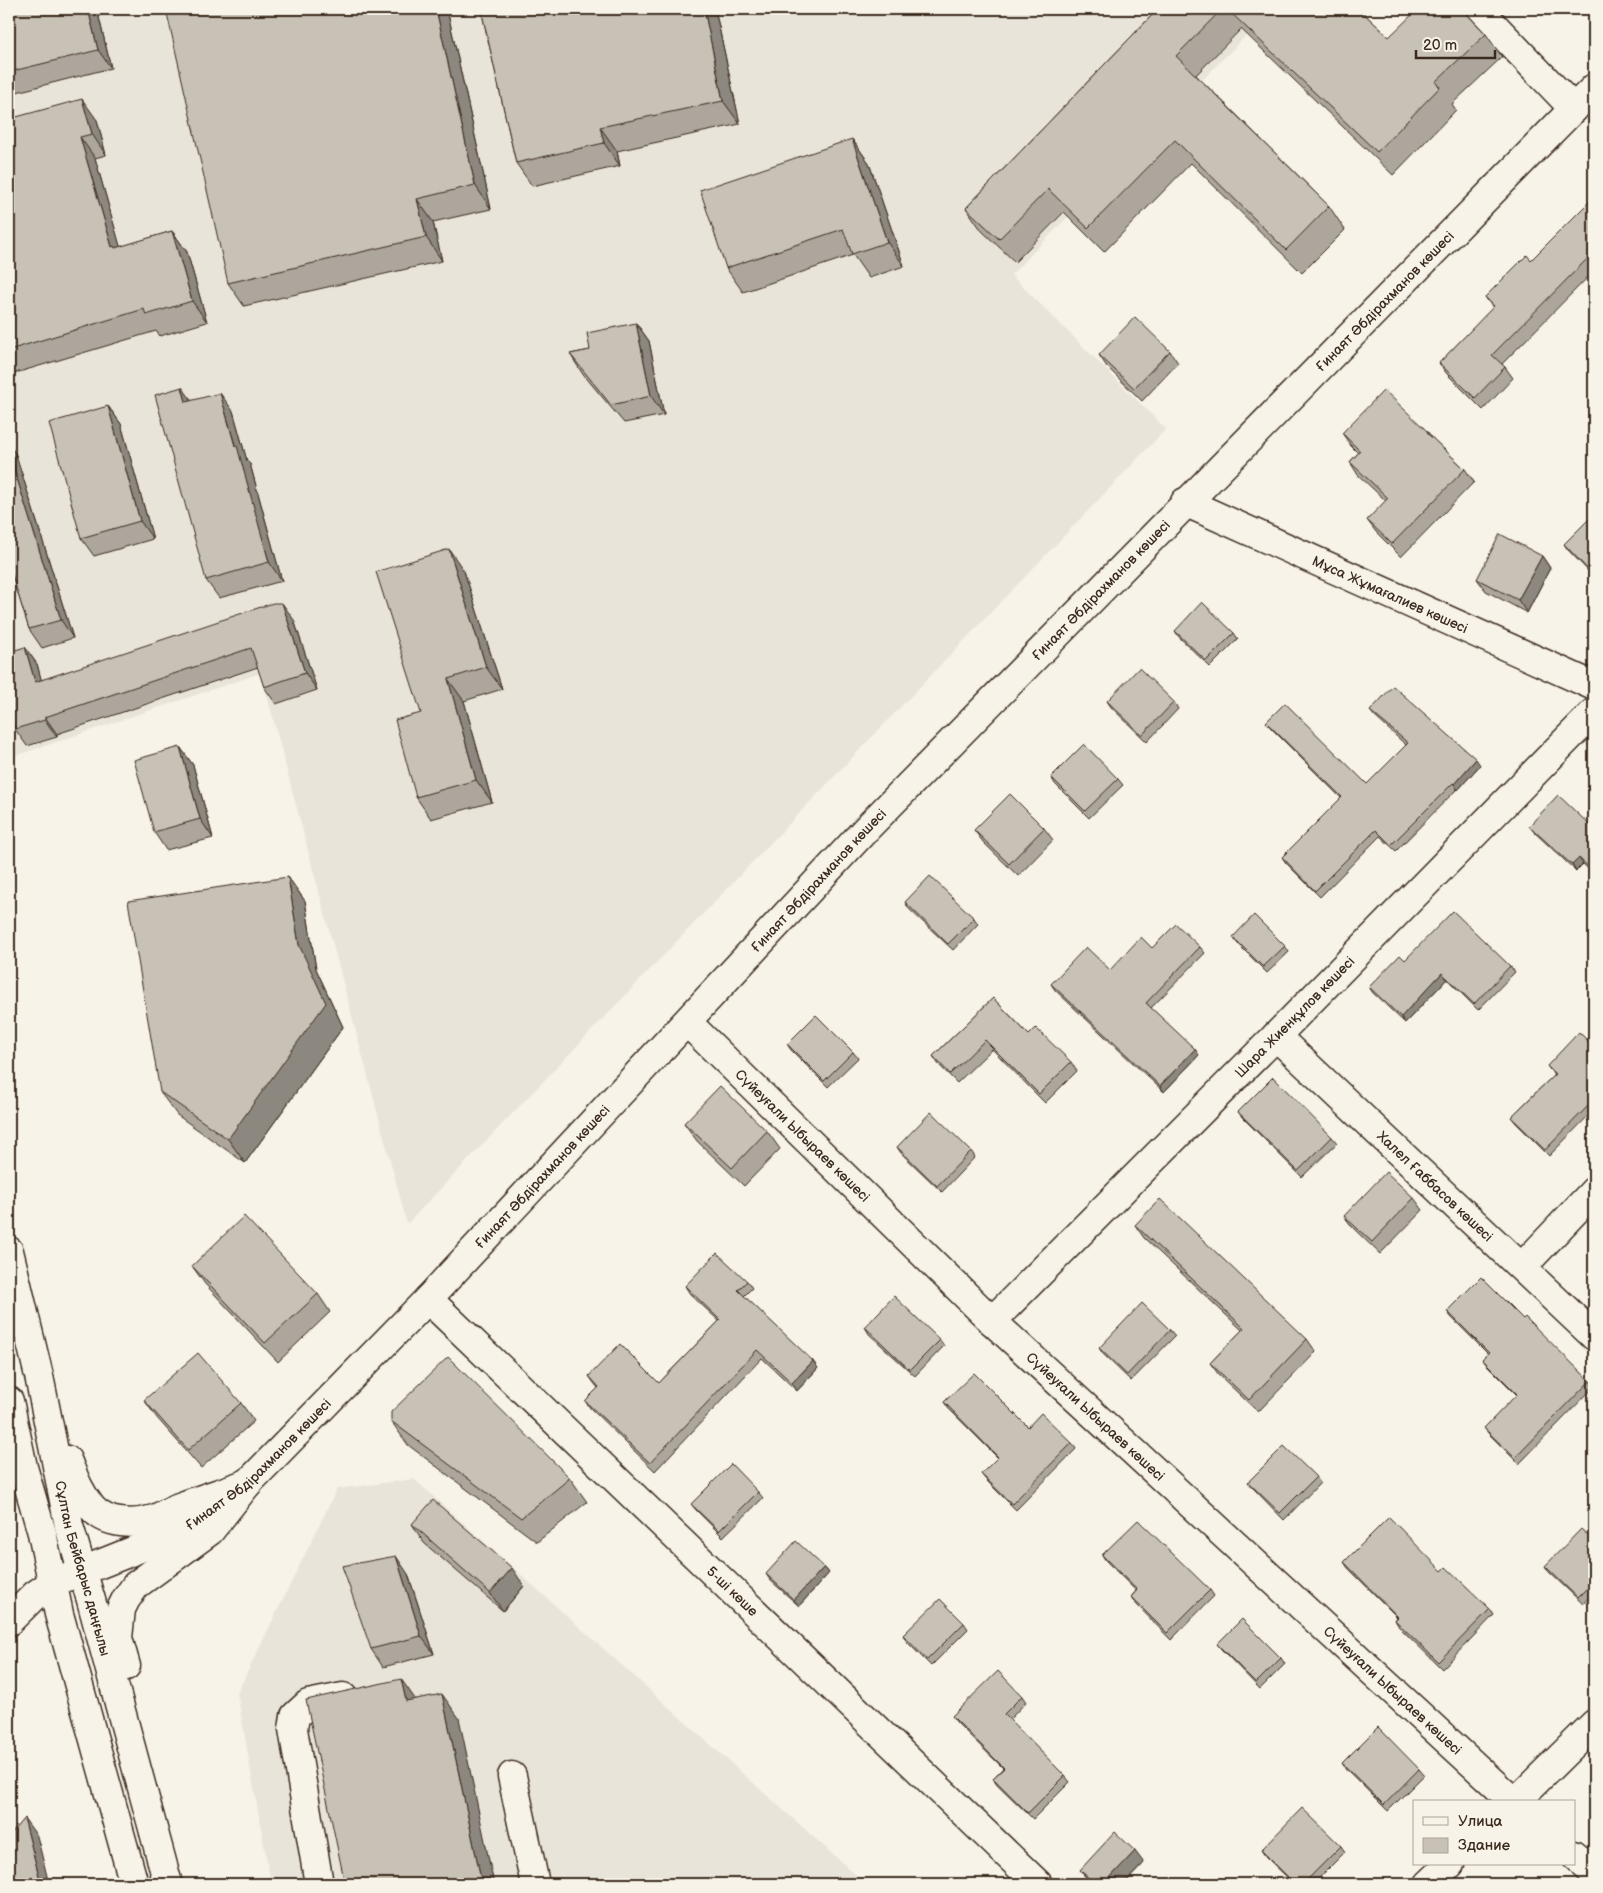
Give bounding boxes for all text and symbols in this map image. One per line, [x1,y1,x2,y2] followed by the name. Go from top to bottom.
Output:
[1416,28,1494,60] scale bar
[1423,36,1457,55] text: 20 m
[1312,228,1458,375] street label: Ғинаят Әбдірахманов көшесі
[1028,517,1174,664] street label: Ғинаят Әбдірахманов көшесі
[1309,552,1471,637] street label: Мұса Жұмағалиев көшесі
[748,806,890,956] street label: Ғинаят Әбдірахманов көшесі
[1231,953,1358,1081] street label: Шара Жиенқұлов көшесі
[731,1066,873,1206] street label: Сүйеуғали Ыбыраев көшесi
[471,1101,614,1252] street label: Ғинаят Әбдірахманов көшесі
[1373,1128,1496,1245] street label: Халел Ғаббасов көшесі
[1023,1349,1168,1485] street label: Сүйеуғали Ыбыраев көшесi
[182,1395,335,1534] street label: Ғинаят Әбдірахманов көшесі
[51,1480,114,1658] street label: Сұлтан Бейбарыс даңғылы
[703,1563,762,1620] street label: 5-шi көше
[1320,1623,1465,1759] street label: Сүйеуғали Ыбыраев көшесi
[1413,1800,1576,1866] legend
[1458,1812,1503,1831] text: Улица
[1458,1836,1510,1855] text: Здание

